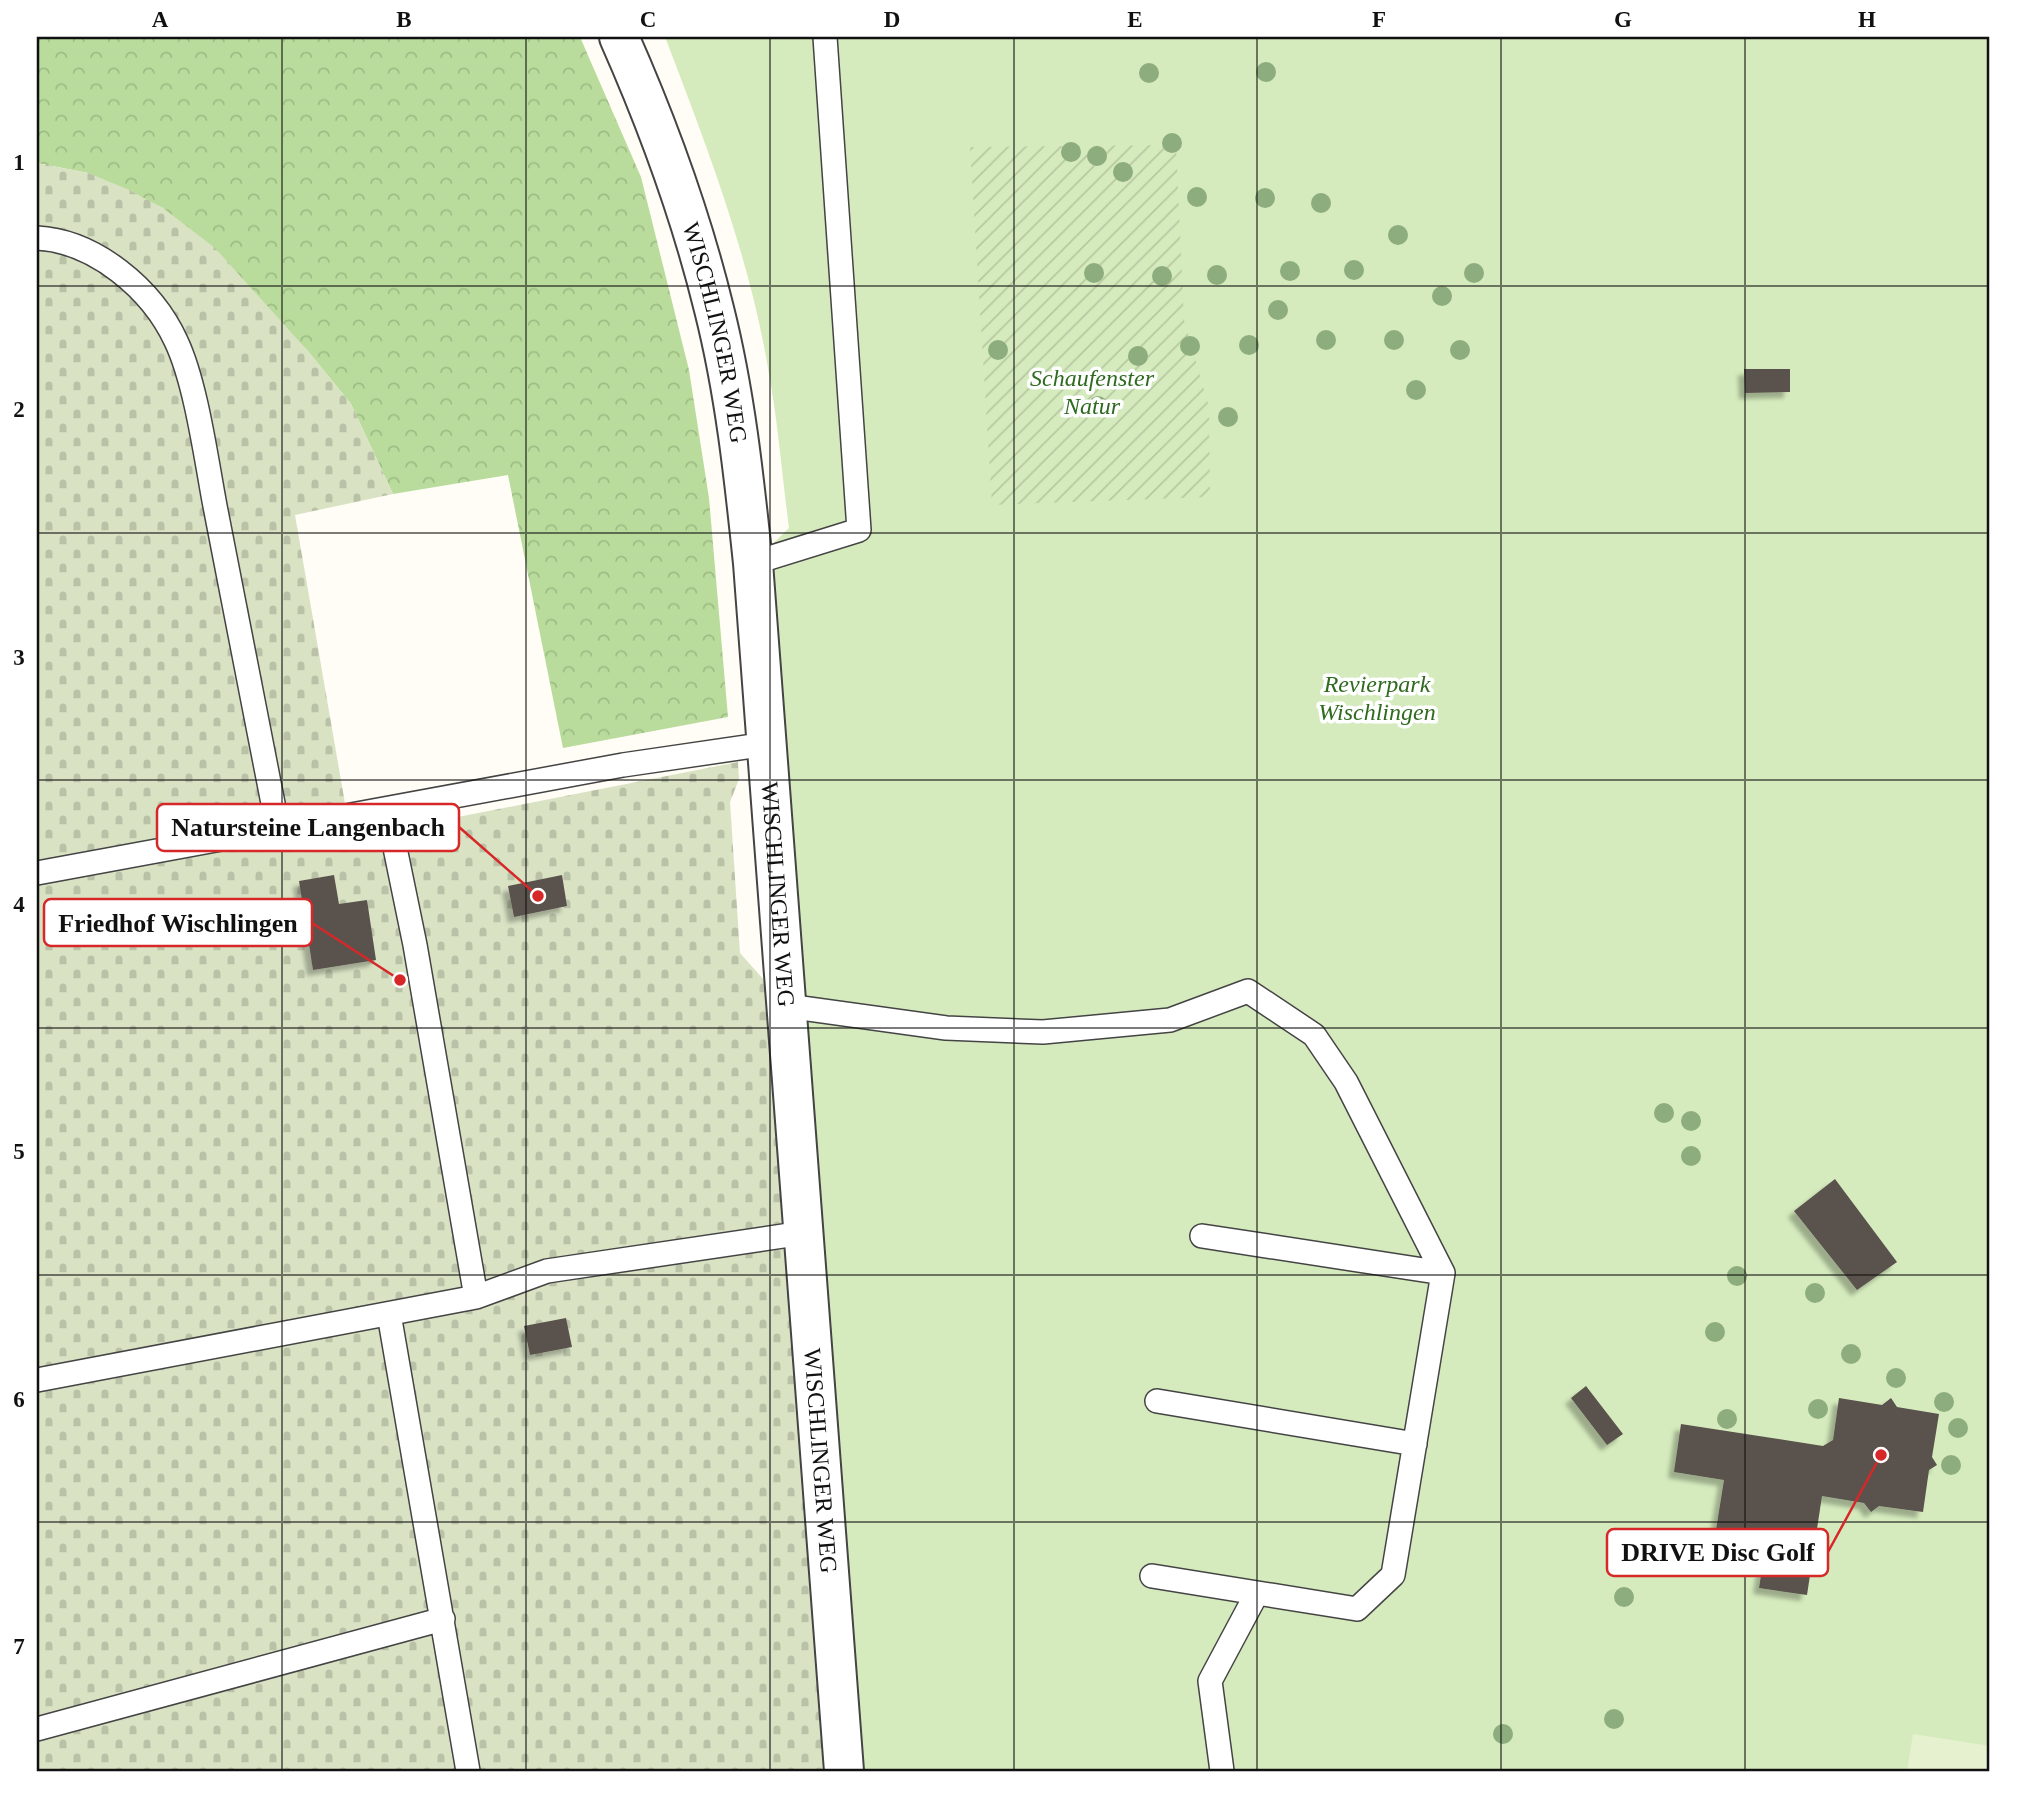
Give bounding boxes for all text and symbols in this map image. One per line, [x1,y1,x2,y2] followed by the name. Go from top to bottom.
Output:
[152,7,169,32] text: A
[396,7,412,32] text: B
[640,7,656,32] text: C
[884,7,900,32] text: D
[1127,7,1143,32] text: E
[1372,7,1386,32] text: F
[1614,7,1632,32] text: G
[1858,7,1876,32] text: H
[13,150,25,175] text: 1
[678,219,752,445] street label: WISCHLINGER WEG
[1030,365,1155,419] park label: Schaufenster Natur
[13,397,25,422] text: 2
[13,645,25,670] text: 3
[1318,671,1436,725] park label: Revierpark Wischlingen
[757,781,799,1008] street label: WISCHLINGER WEG
[157,804,459,851] callout: Natursteine Langenbach
[171,813,445,842] text: Natursteine Langenbach
[13,892,25,917] text: 4
[44,899,312,946] callout: Friedhof Wischlingen
[58,909,298,938] text: Friedhof Wischlingen
[13,1139,25,1164] text: 5
[799,1347,842,1574] street label: WISCHLINGER WEG
[13,1387,25,1412] text: 6
[1607,1529,1828,1576] callout: DRIVE Disc Golf
[1621,1538,1815,1567] text: DRIVE Disc Golf
[13,1634,25,1659] text: 7

